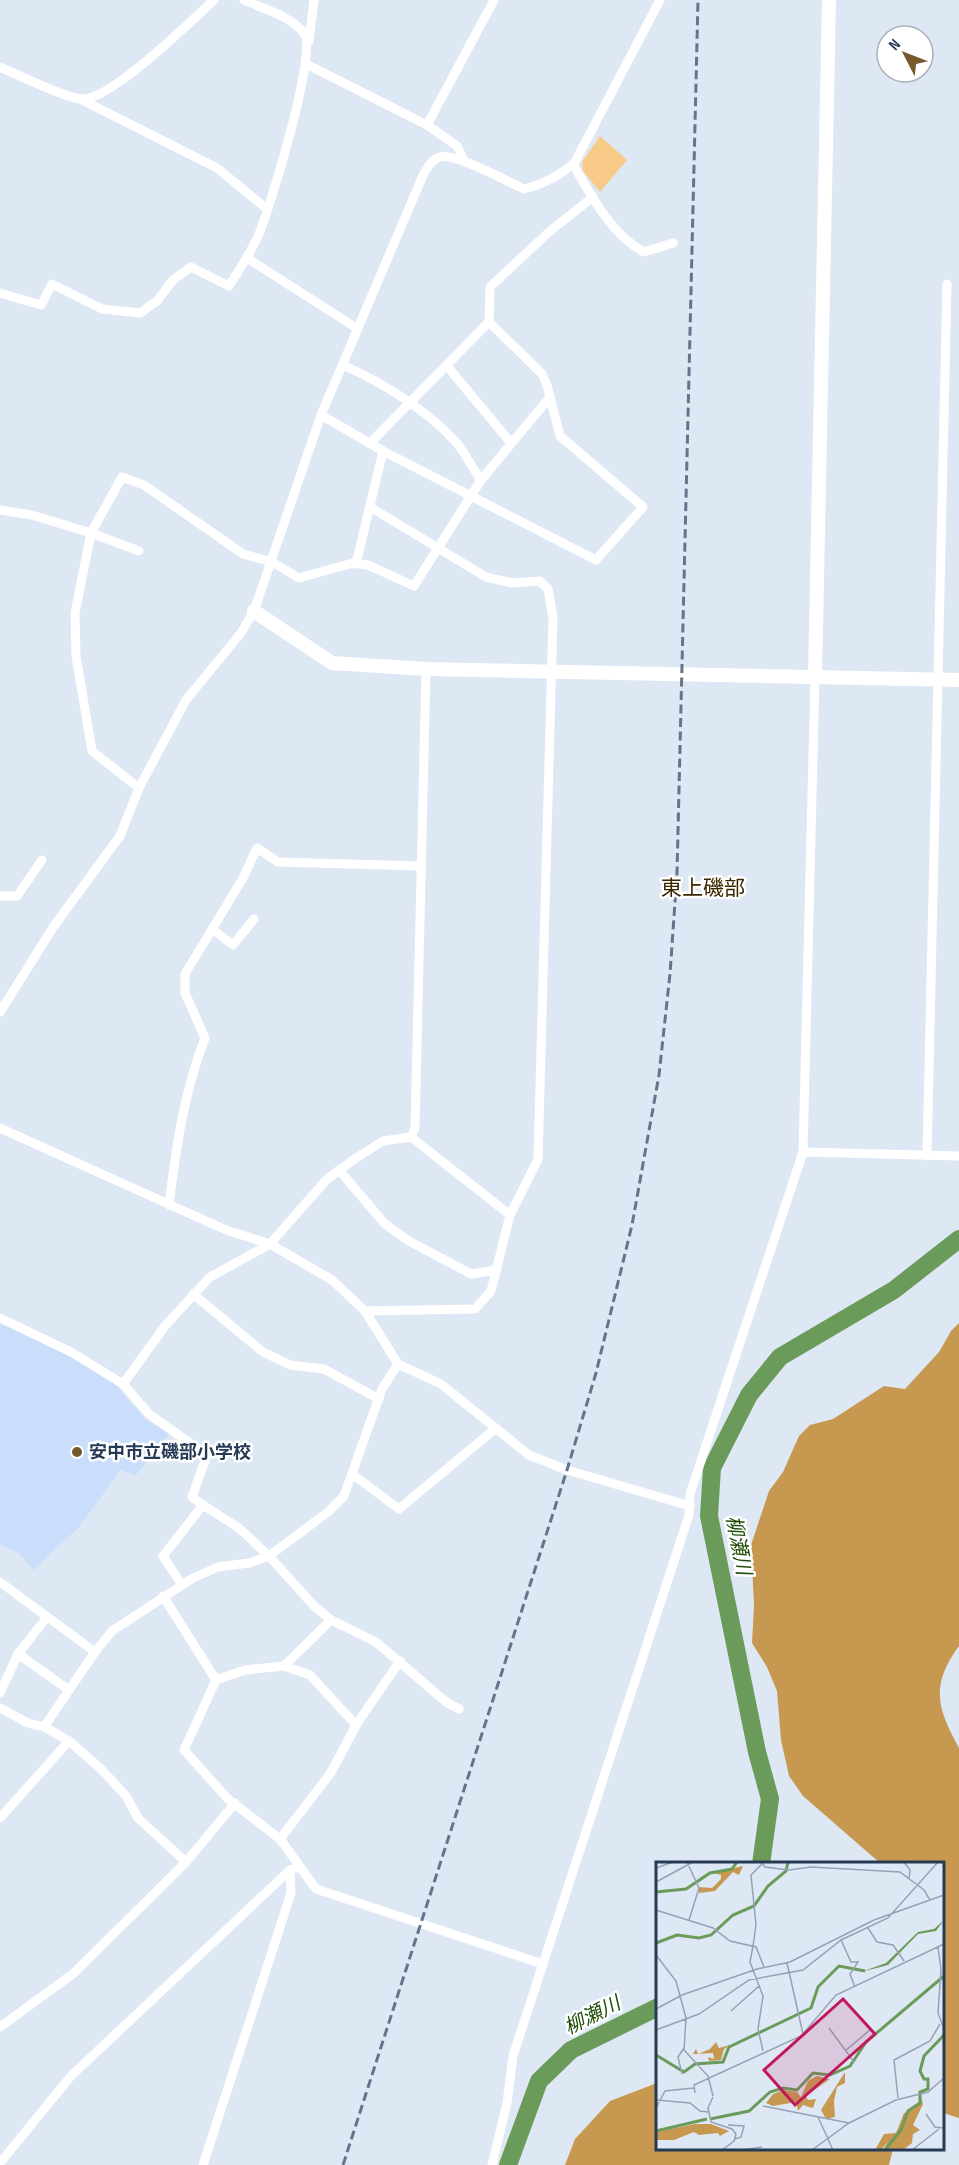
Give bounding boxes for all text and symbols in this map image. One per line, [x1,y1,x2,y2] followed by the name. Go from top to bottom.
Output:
[875,24,935,84] north arrow
[885,35,905,54] text: N
[661,876,745,901] district label: 東上磯部
[89,1442,251,1463] place label: 安中市立磯部小学校
[70,1445,84,1459] marker: 安中市立磯部小学校
[721,1513,756,1579] water label: 柳瀬川
[656,1862,944,2150] inset map
[560,1991,626,2040] water label: 柳瀬川

